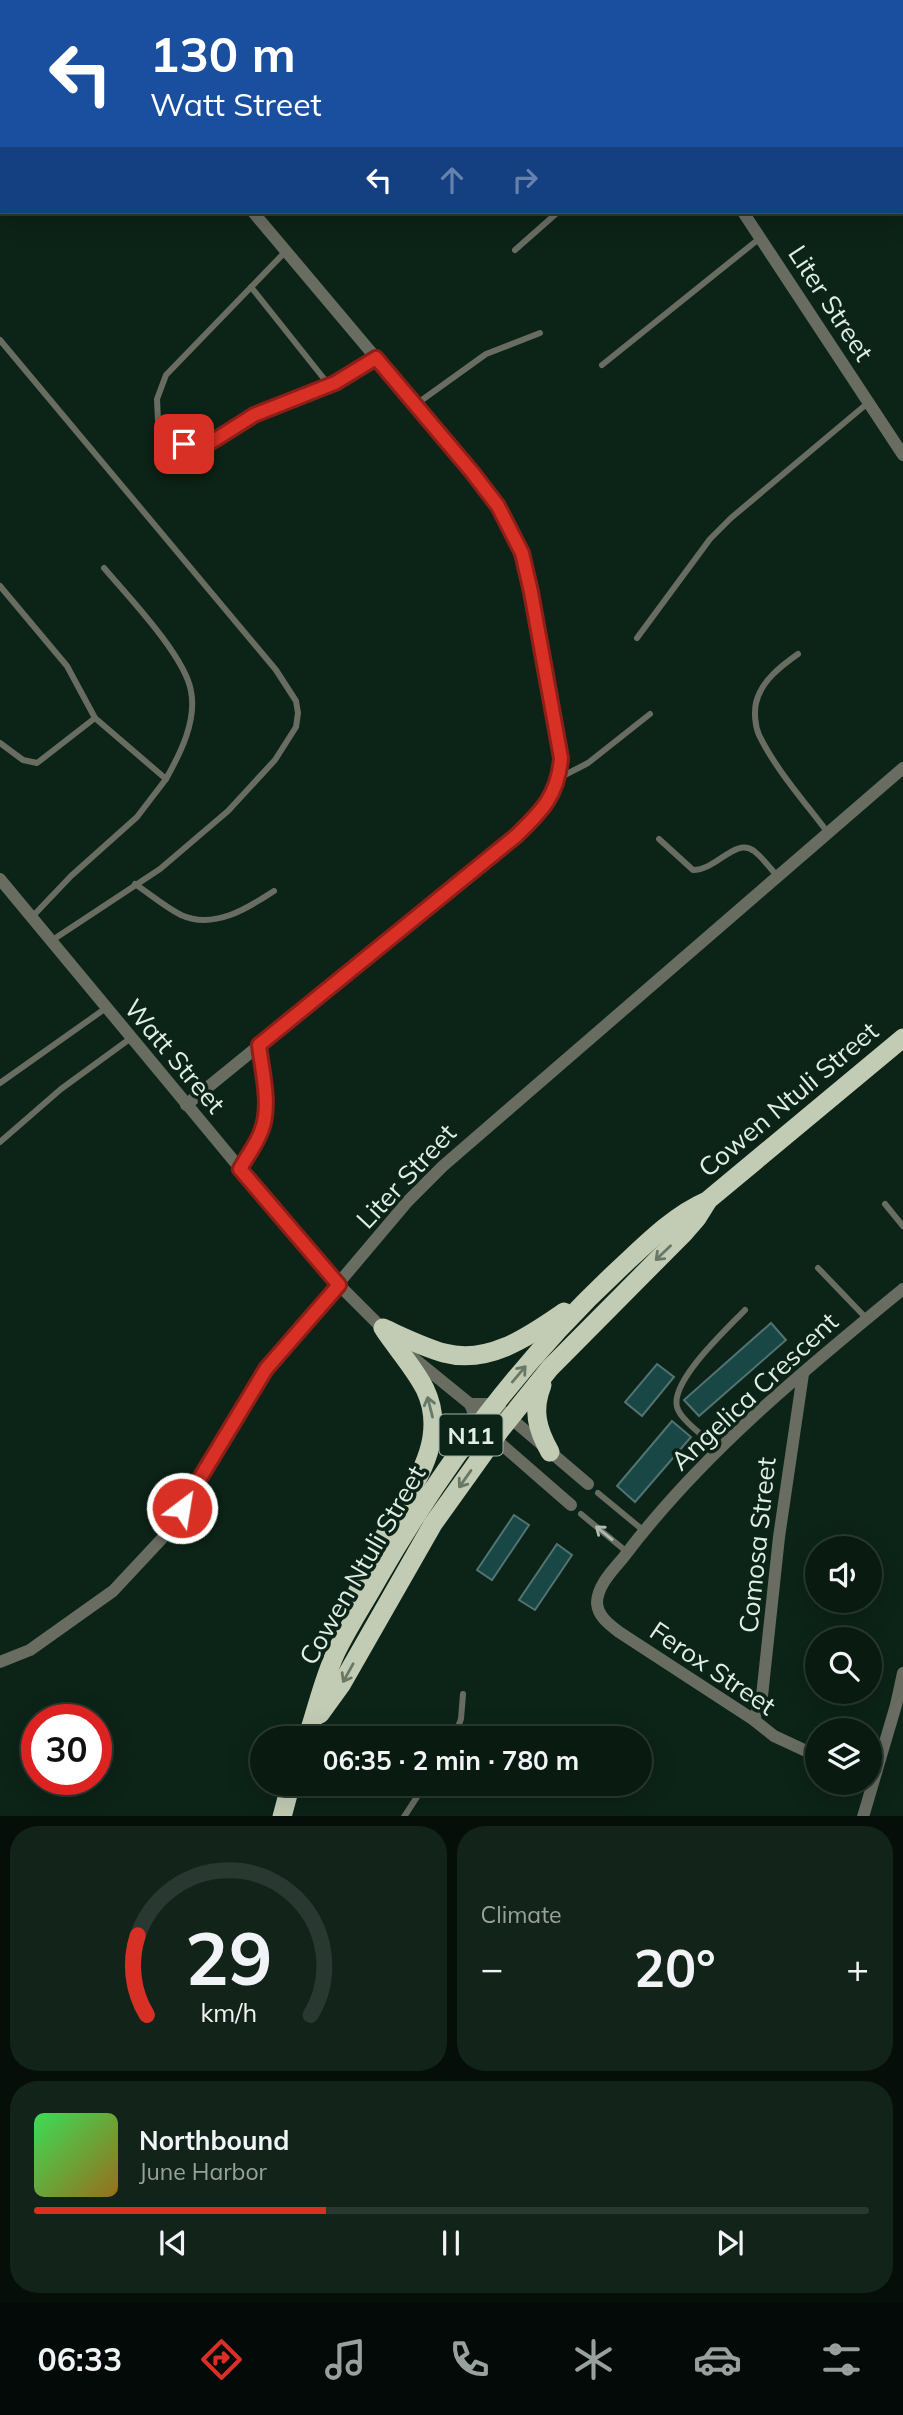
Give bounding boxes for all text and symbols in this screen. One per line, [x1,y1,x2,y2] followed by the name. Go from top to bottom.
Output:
[150,23,296,84] text: 130 m
[35,28,126,119] icon: left
[150,84,322,124] text: Watt Street
[360,161,398,199] icon: left
[433,161,471,199] icon: ahead
[506,161,544,199] icon: right
[781,239,881,367] street label: Liter Street
[154,414,214,474] pin
[165,425,203,463] icon: arrive
[118,992,232,1120] street label: Watt Street
[691,1014,885,1184] street label: Cowen Ntuli Street
[349,1117,463,1235] street label: Liter Street
[655,1245,672,1262] one-way arrow
[663,1305,845,1477] street label: Angelica Crescent
[511,1366,527,1384] one-way arrow
[422,1396,436,1419] one-way arrow
[440,1414,503,1456] road number: N11
[731,1455,783,1635] street label: Comosa Street
[292,1459,432,1671] street label: Cowen Ntuli Street
[458,1469,472,1488] one-way arrow
[145,1471,219,1545] position arrow
[595,1525,613,1541] one-way arrow
[805,1536,882,1795] map controls
[805,1536,882,1613] button: sound
[644,1614,782,1722] street label: Ferox Street
[805,1627,882,1704] button: search
[340,1663,354,1683] one-way arrow
[21,1704,112,1795] speed limit sign: 30
[805,1718,882,1795] button: layers
[323,1744,579,1777] text: 06:35 · 2 min · 780 m
[481,1900,562,1929] text: Climate
[185,1912,272,2003] text: 29
[634,1935,716,2000] text: 20°
[481,1944,503,1992] text: −
[846,1944,869,1992] text: +
[200,1996,257,2027] text: km/h
[139,2124,289,2157] text: Northbound
[139,2157,267,2186] text: June Harbor
[154,2224,192,2262] icon: previous
[432,2224,470,2262] icon: pause
[711,2224,749,2262] icon: next
[197,2335,246,2384] icon: directions
[321,2335,370,2384] icon: music
[445,2335,494,2384] icon: phone
[569,2335,618,2384] icon: climate
[693,2335,742,2384] icon: car
[817,2335,866,2384] icon: filters
[37,2339,122,2379] text: 06:33

